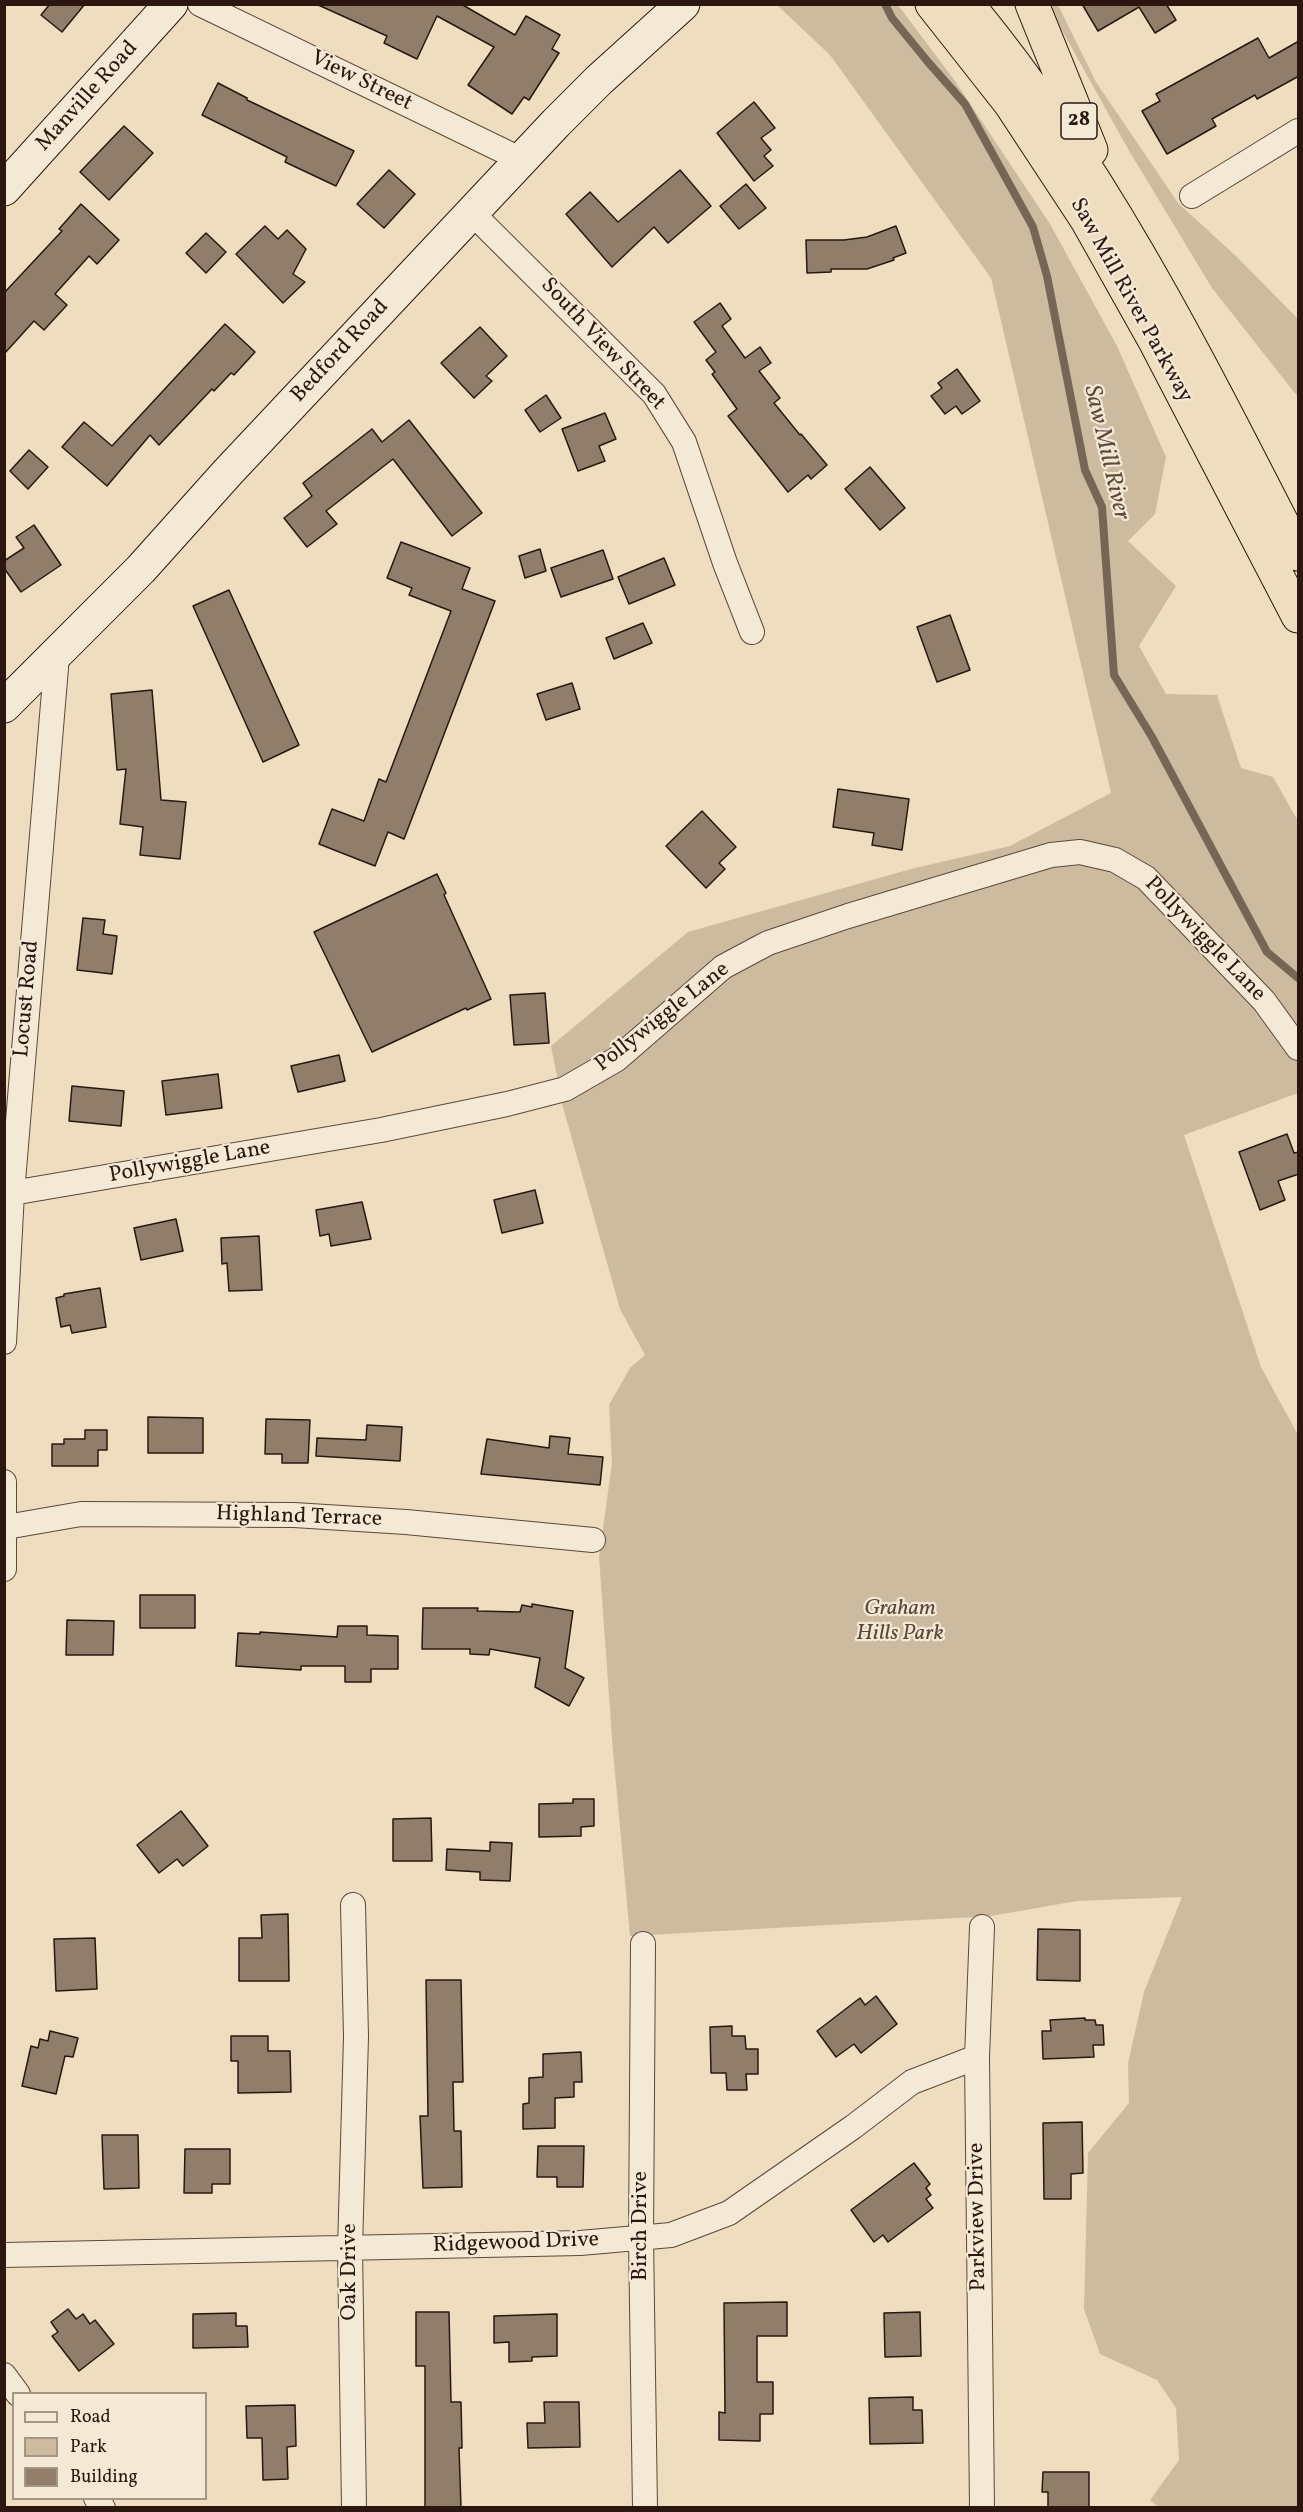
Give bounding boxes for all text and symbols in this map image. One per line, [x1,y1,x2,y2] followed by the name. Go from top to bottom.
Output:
[31,36,145,158] street label: Manville Road
[306,46,416,118] street label: View Street
[1061,103,1097,139] road number: 28
[1063,194,1197,408] street label: Saw Mill River Parkway
[534,273,670,417] street label: South View Street
[287,295,395,409] street label: Bedford Road
[1076,383,1134,523] water label: Saw Mill River
[1138,872,1270,1008] street label: Pollywiggle Lane
[10,939,46,1059] street label: Locust Road
[591,957,735,1079] street label: Pollywiggle Lane
[107,1136,273,1190] street label: Pollywiggle Lane
[215,1502,383,1534] street label: Highland Terrace
[856,1597,944,1648] park label: Graham Hills Park
[965,2143,993,2291] street label: Parkview Drive
[629,2171,655,2281] street label: Birch Drive
[338,2223,364,2321] street label: Oak Drive
[432,2228,600,2260] street label: Ridgewood Drive
[12,2392,207,2500] legend
[70,2405,111,2430] text: Road
[70,2435,107,2460] text: Park
[70,2465,138,2490] text: Building

